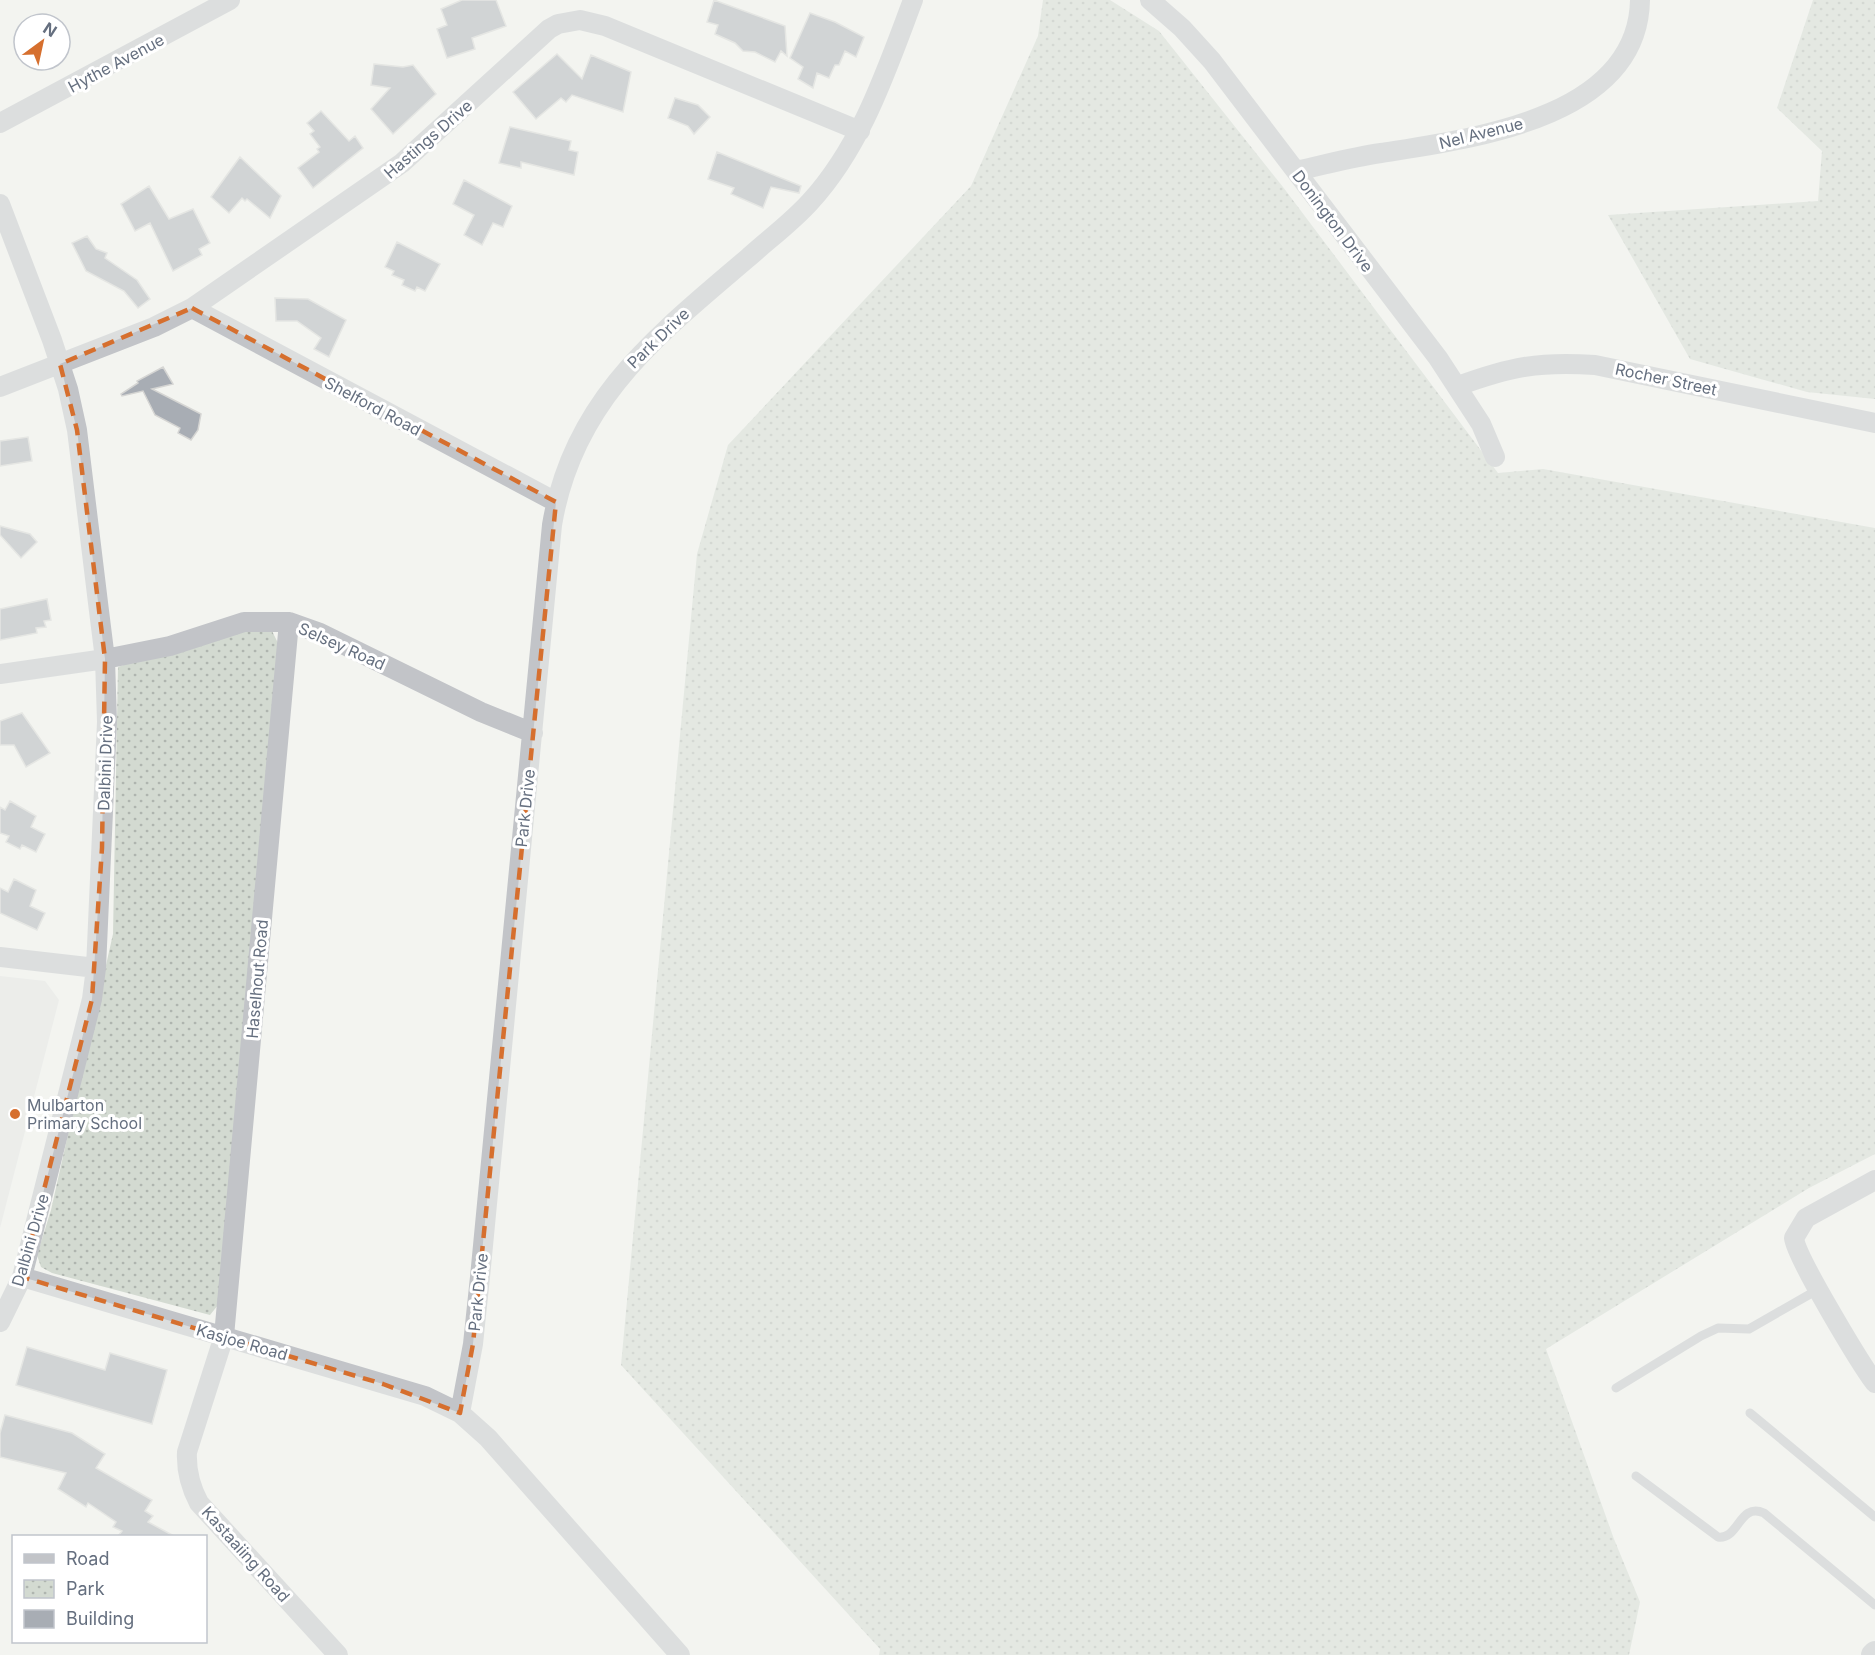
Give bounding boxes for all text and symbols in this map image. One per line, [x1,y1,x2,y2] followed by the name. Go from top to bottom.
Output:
[12,12,72,72] north arrow
[40,18,61,41] text: N
[65,29,167,97] street label: Hythe Avenue
[380,95,476,183] street label: Hastings Drive
[1437,113,1525,153] street label: Nel Avenue
[1288,166,1378,276] street label: Donington Drive
[623,304,693,372] street label: Park Drive
[1613,358,1719,400] street label: Rocher Street
[321,372,425,440] street label: Shelford Road
[295,618,389,674] street label: Selsey Road
[93,715,117,811] street label: Dalbini Drive
[511,768,539,848] street label: Park Drive
[242,919,272,1039] street label: Haselhout Road
[27,1095,142,1133] place label: Mulbarton Primary School
[8,1107,22,1121] marker: Mulbarton Primary School
[7,1191,53,1289] street label: Dalbini Drive
[464,1252,492,1332] street label: Park Drive
[194,1319,290,1365] street label: Kasjoe Road
[198,1502,294,1606] street label: Kastaaiing Road
[12,1535,207,1643] legend
[66,1548,109,1569] text: Road
[66,1578,105,1599] text: Park
[66,1608,134,1629] text: Building

